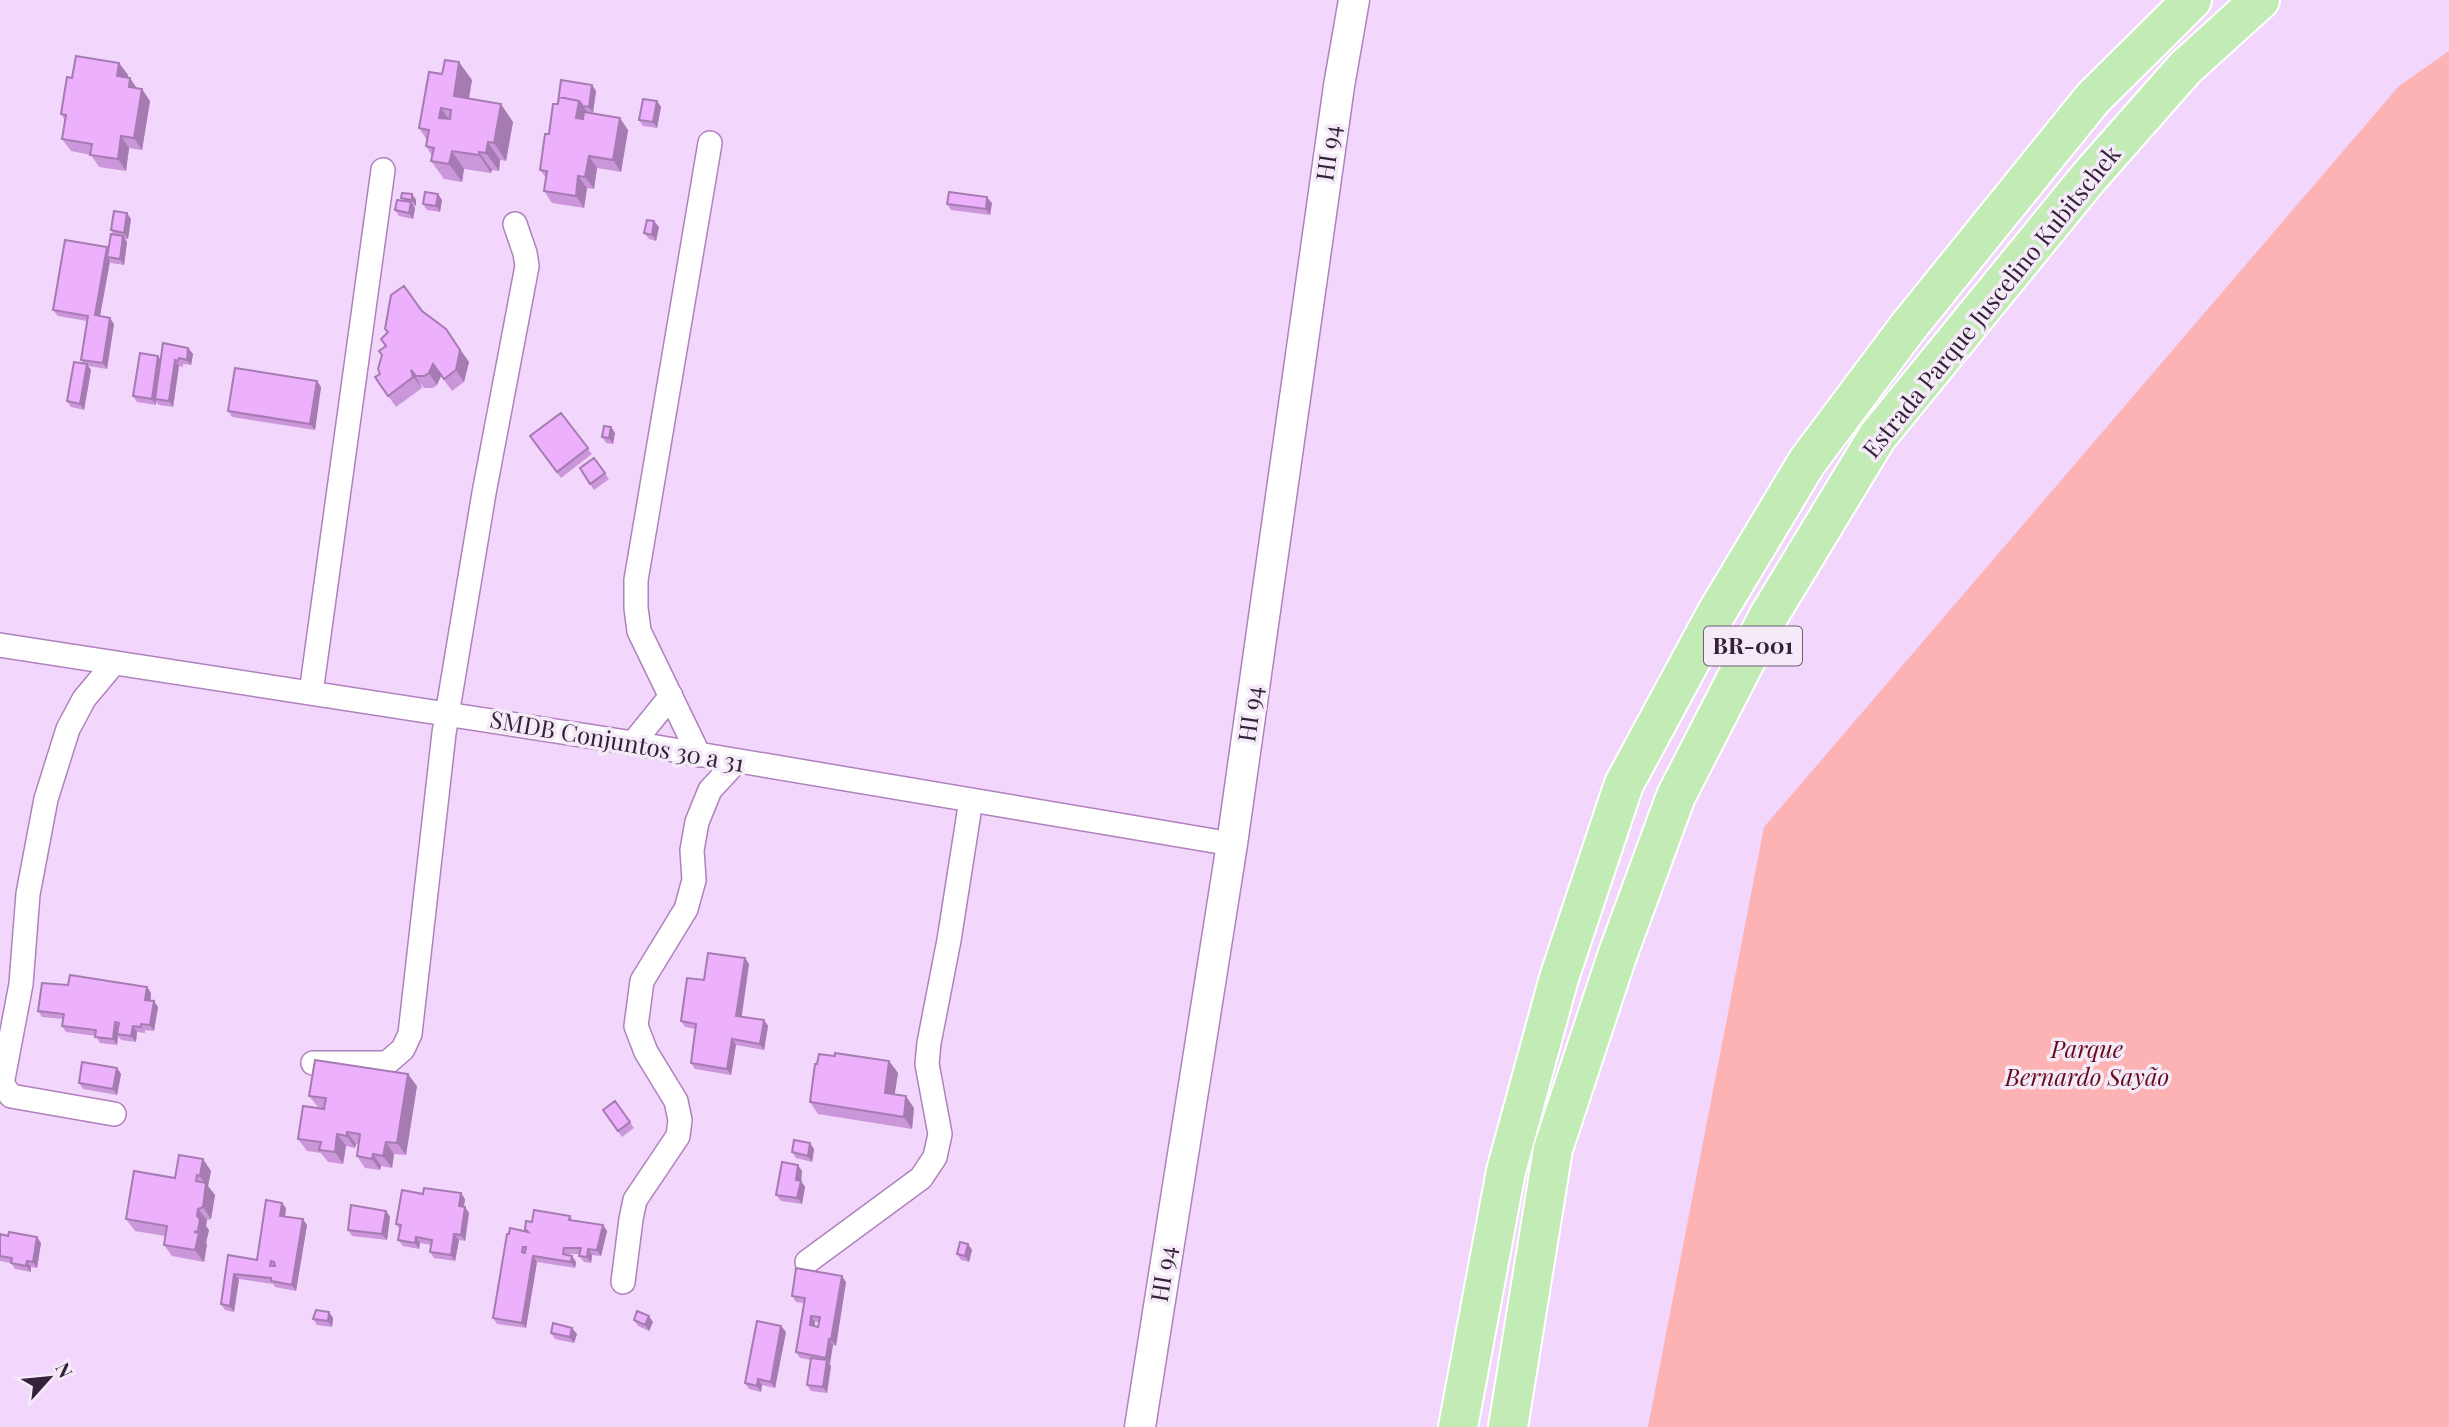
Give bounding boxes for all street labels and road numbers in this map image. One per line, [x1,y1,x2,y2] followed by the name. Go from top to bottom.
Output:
[1307,123,1347,183] street label: HI 94
[1854,137,2127,464] street label: Estrada Parque Juscelino Kubitschek
[1704,626,1802,666] road number: BR-001
[1229,684,1269,744] street label: HI 94
[488,702,747,778] street label: SMDB Conjuntos 30 a 31
[1142,1243,1182,1304] street label: HI 94

